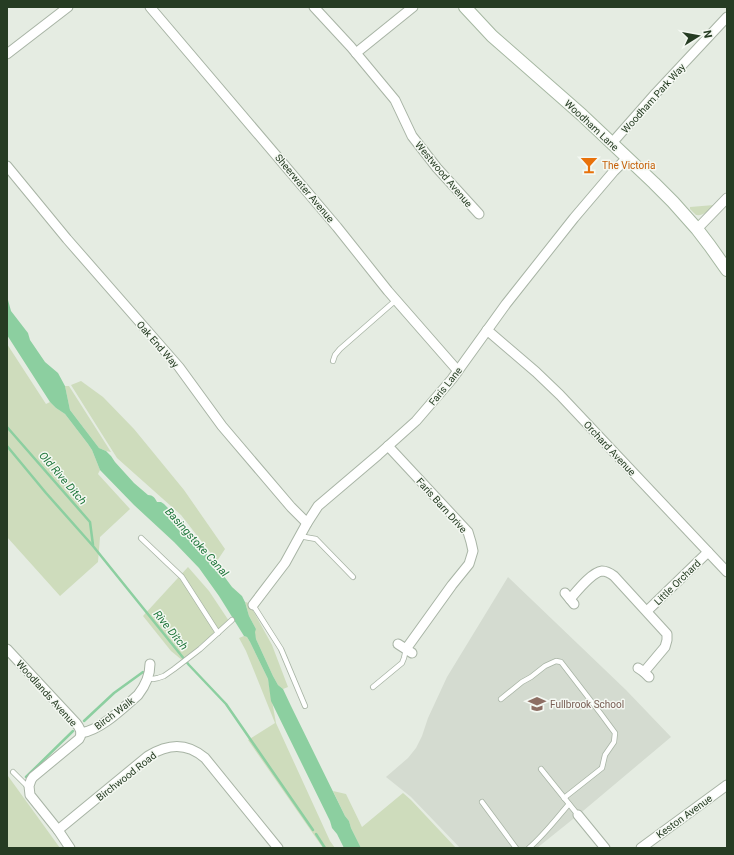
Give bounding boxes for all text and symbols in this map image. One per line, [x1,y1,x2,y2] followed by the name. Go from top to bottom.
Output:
[678,16,718,56] north arrow
[700,29,714,39] text: N
[619,61,688,135] street label: Woodham Park Way
[562,98,621,153] street label: Woodham Lane
[413,139,474,209] street label: Westwood Avenue
[273,152,336,225] street label: Sheerwater Avenue
[579,155,599,175] bar icon: The Victoria
[602,160,655,171] place label: The Victoria
[134,319,181,370] street label: Oak End Way
[427,365,464,408] street label: Faris Lane
[582,419,638,478] street label: Orchard Avenue
[36,449,89,508] water label: Old Rive Ditch
[414,476,469,535] street label: Faris Barn Drive
[162,505,231,580] water label: Basingstoke Canal
[652,558,703,607] street label: Little Orchard
[151,608,191,653] water label: Rive Ditch
[14,658,79,729] street label: Woodlands Avenue
[92,694,137,732] street label: Birch Walk
[527,694,547,714] school or university icon: Fullbrook School
[550,699,624,710] place label: Fullbrook School
[94,750,158,803] street label: Birchwood Road
[654,792,714,840] street label: Keston Avenue

